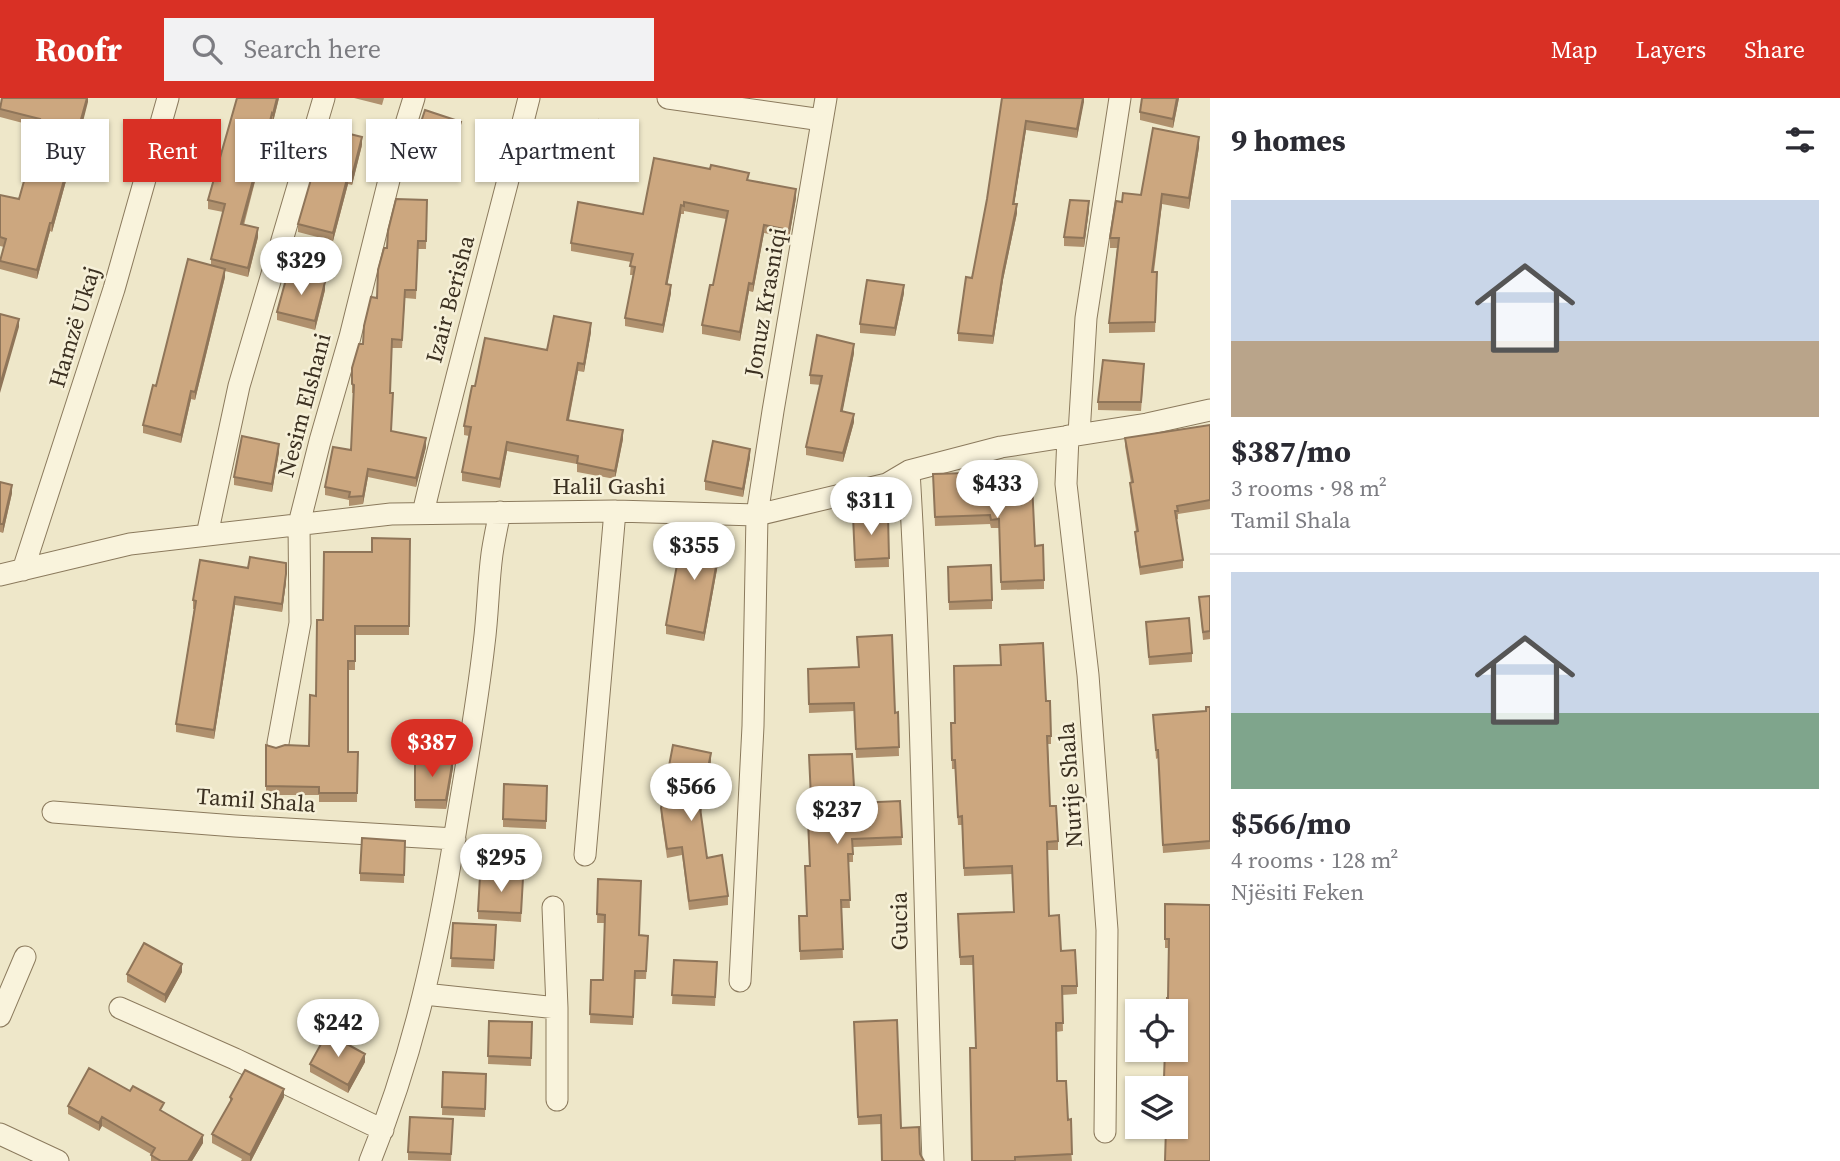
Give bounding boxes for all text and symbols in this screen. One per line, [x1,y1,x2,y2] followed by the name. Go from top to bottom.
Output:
[164,18,654,81] search box
[35,27,122,72] text: Roofr
[188,30,226,68] icon: search
[244,31,381,67] text: Search here
[1551,33,1598,66] text: Map
[1636,33,1706,66] text: Layers
[1744,33,1805,66] text: Share
[21,119,109,182] chip: Buy
[123,119,221,182] chip: Rent
[235,119,352,182] chip: Filters
[366,119,461,182] chip: New
[475,119,639,182] chip: Apartment
[1231,120,1346,161] text: 9 homes
[1781,121,1819,159] icon: filters
[736,225,794,380] street label: Jonuz Krasniqi
[418,231,482,366] street label: Izair Berisha
[260,238,342,297] pin: $329
[276,244,326,276] text: $329
[1462,245,1588,371] icon: home
[40,263,108,391] street label: Hamzë Ukaj
[269,329,339,481] street label: Nesim Elshani
[1231,431,1351,472] text: $387/mo
[956,460,1038,520] pin: $433
[972,467,1022,499] text: $433
[552,470,666,502] street label: Halil Gashi
[1231,472,1387,504] text: 3 rooms · 98 m²
[830,478,912,537] pin: $311
[846,484,896,516] text: $311
[1231,504,1351,536] text: Tamil Shala
[653,522,735,582] pin: $355
[669,529,719,561] text: $355
[1462,617,1588,743] icon: home
[391,720,473,779] pin: $387
[1050,721,1090,849] street label: Nurije Shala
[407,726,457,758] text: $387
[650,764,732,823] pin: $566
[666,770,716,802] text: $566
[195,780,317,820] street label: Tamil Shala
[796,786,878,846] pin: $237
[812,793,862,825] text: $237
[1231,803,1351,844] text: $566/mo
[460,834,542,894] pin: $295
[476,841,526,873] text: $295
[1231,844,1398,876] text: 4 rooms · 128 m²
[1231,876,1364,908] text: Njësiti Feken
[882,891,916,951] street label: Gucia
[1125,999,1188,1139] map controls
[1125,999,1188,1062] button: locate
[297,1000,379,1059] pin: $242
[313,1006,363,1038] text: $242
[1125,1076,1188,1139] button: layers

